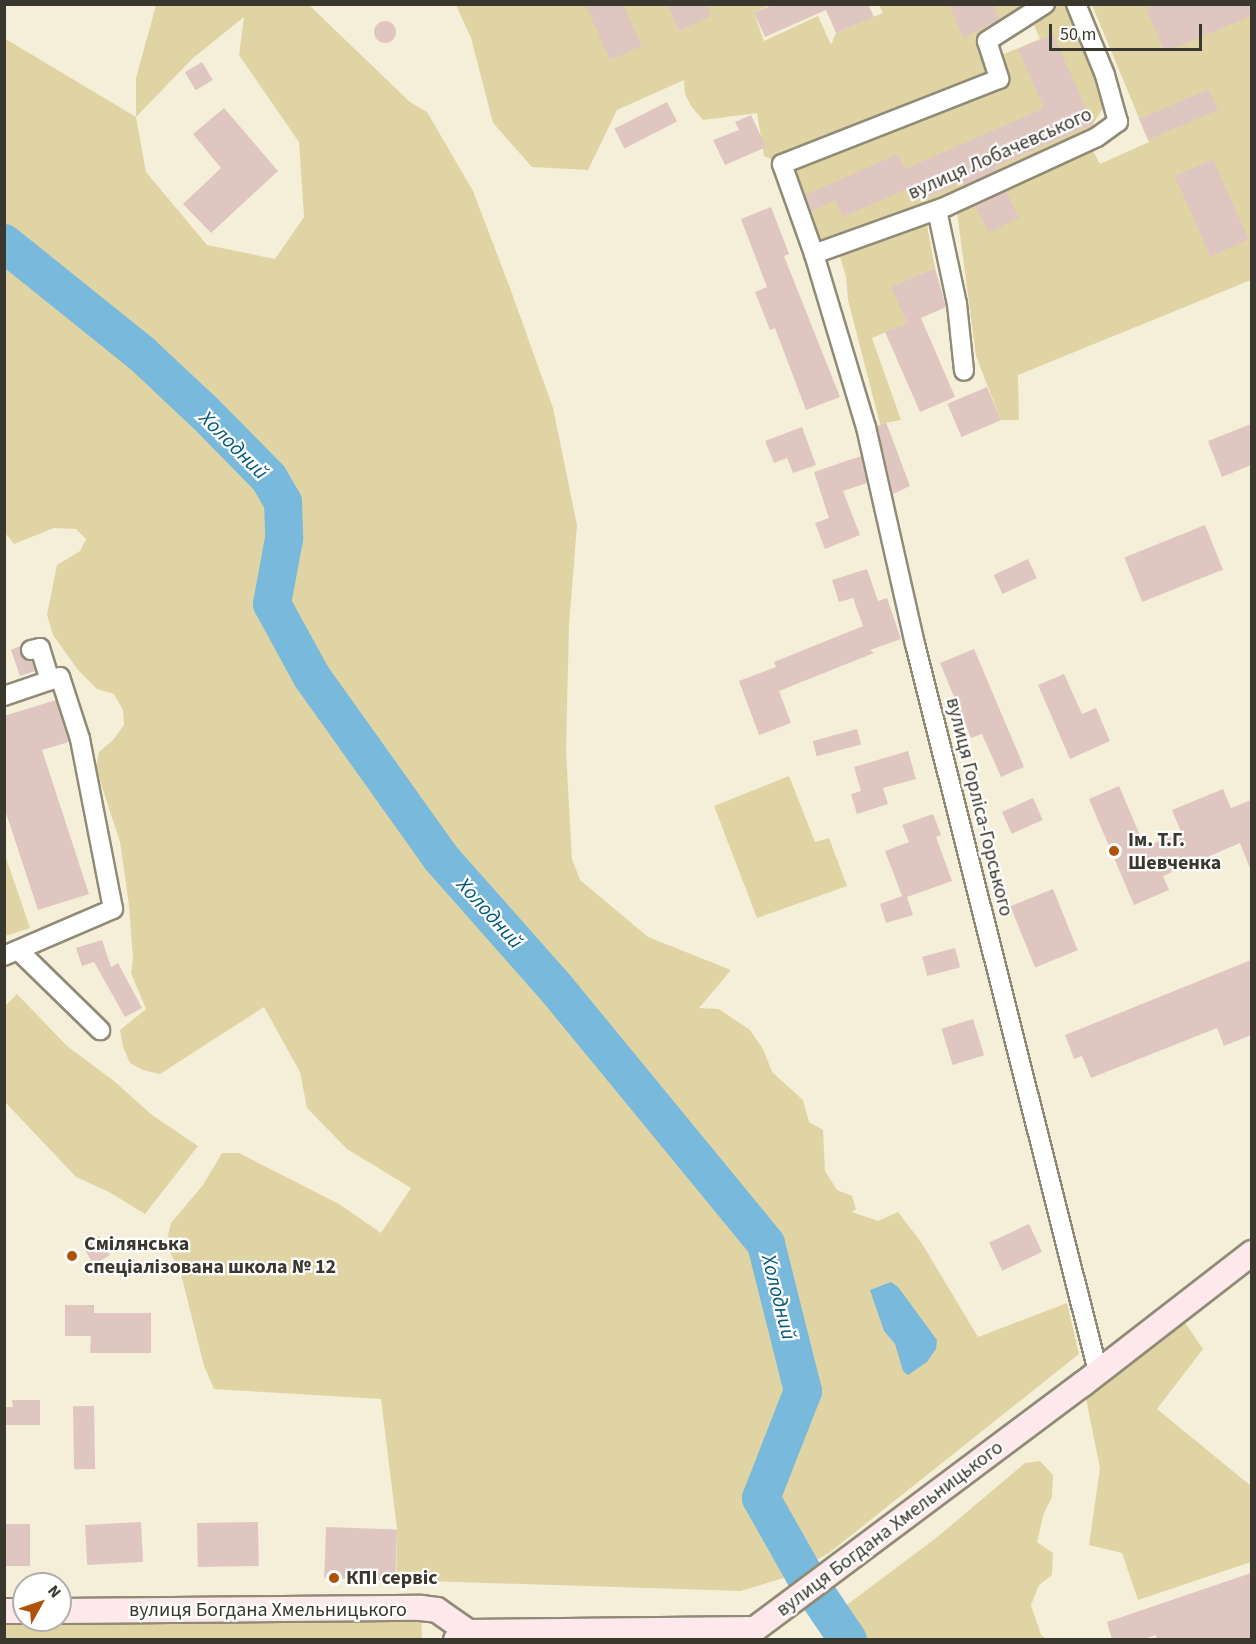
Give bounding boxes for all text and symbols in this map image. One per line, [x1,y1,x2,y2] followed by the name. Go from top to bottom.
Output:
[1052,12,1205,50] scale bar
[1060,22,1096,47] text: 50 m
[904,103,1096,205] street label: вулиця Лобачевського
[194,405,274,485] water label: Холодний
[940,695,1018,919] street label: вулиця Горліса-Горського
[1128,828,1221,875] place label: Ім. Т.Г. Шевченка
[1105,842,1123,860] marker: Ім. Т.Г. Шевченка
[452,872,528,954] water label: Холодний
[84,1232,336,1279] place label: Смілянська спеціалізована школа № 12
[65,1249,79,1263] marker: Смілянська спеціалізована школа № 12
[756,1252,802,1342] water label: Холодний
[772,1436,1008,1622] street label: вулиця Богдана Хмельницького
[346,1566,438,1590] place label: КПІ сервіс
[327,1571,341,1585] marker: КПІ сервіс
[12,1572,72,1632] north arrow
[42,1581,66,1603] text: N
[129,1598,407,1622] street label: вулиця Богдана Хмельницького

